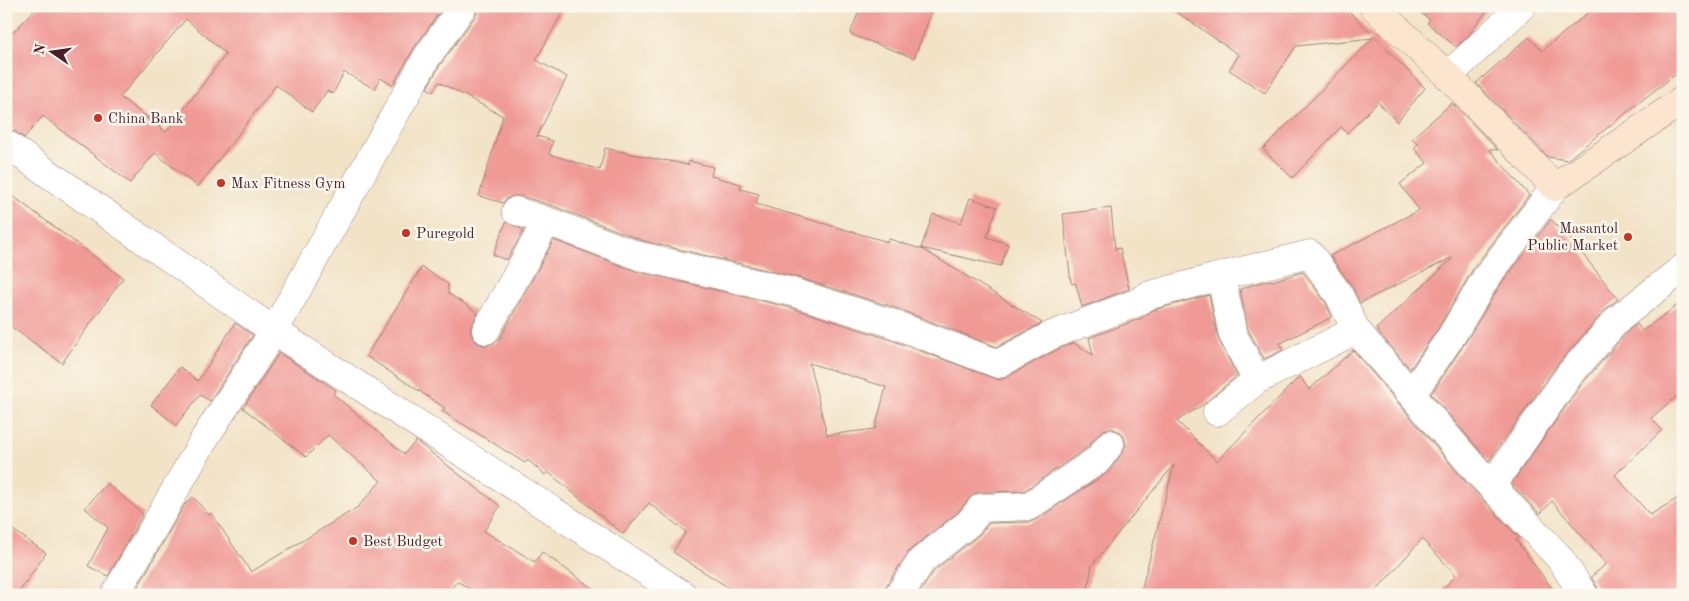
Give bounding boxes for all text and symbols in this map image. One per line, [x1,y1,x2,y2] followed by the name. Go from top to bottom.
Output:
[28,28,78,78] north arrow
[32,42,48,56] text: N
[92,112,104,124] marker: China Bank
[108,112,184,127] place label: China Bank
[215,177,227,189] marker: Max Fitness Gym
[231,177,345,192] place label: Max Fitness Gym
[1527,222,1618,254] place label: Masantol Public Market
[400,227,412,239] marker: Puregold
[416,227,475,242] place label: Puregold
[1622,231,1634,243] marker: Masantol Public Market
[347,535,359,547] marker: Best Budget
[363,535,443,550] place label: Best Budget

